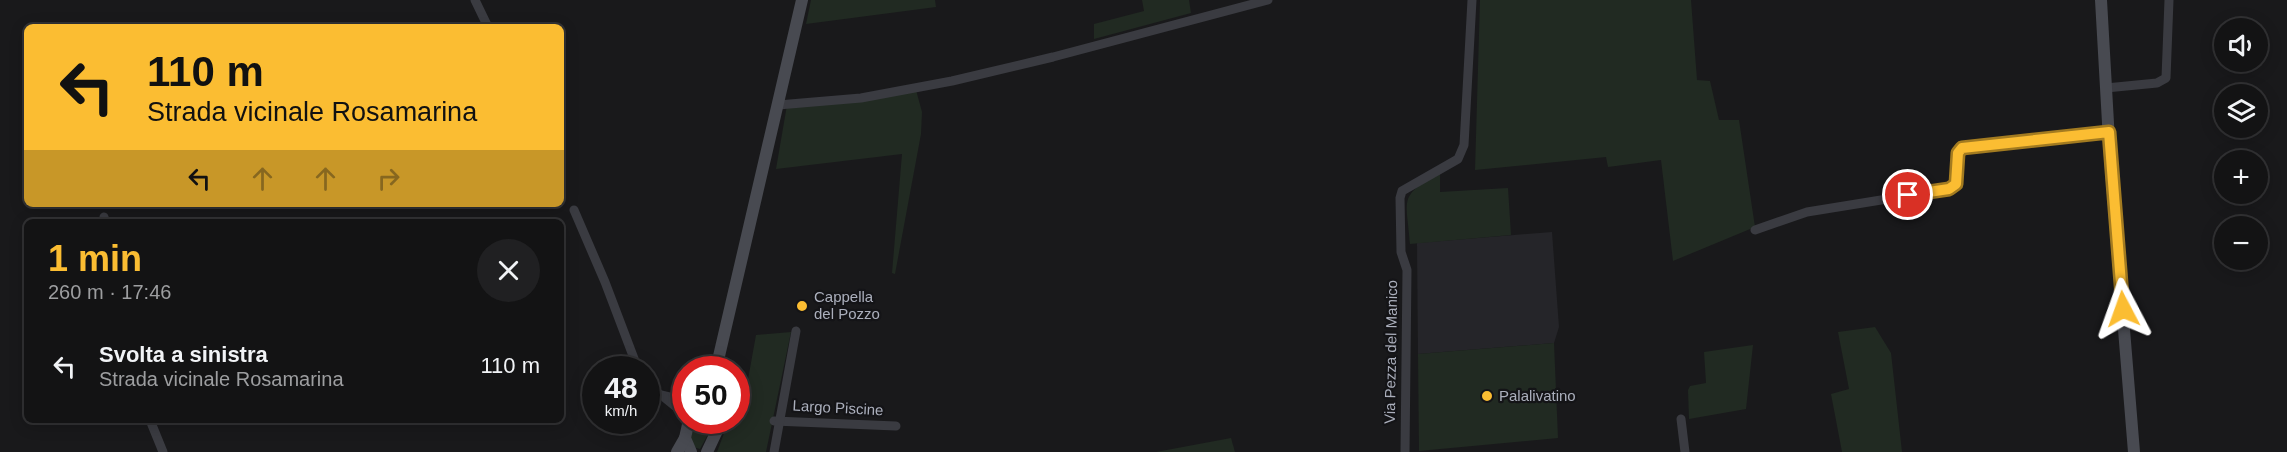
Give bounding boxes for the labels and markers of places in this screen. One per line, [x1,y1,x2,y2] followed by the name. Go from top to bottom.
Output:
[1882,169,1933,220] pin
[814,288,880,322] place label: Cappella del Pozzo
[795,299,809,313] marker: Cappella del Pozzo
[1499,387,1576,404] place label: Palalivatino
[1480,389,1494,403] marker: Palalivatino

